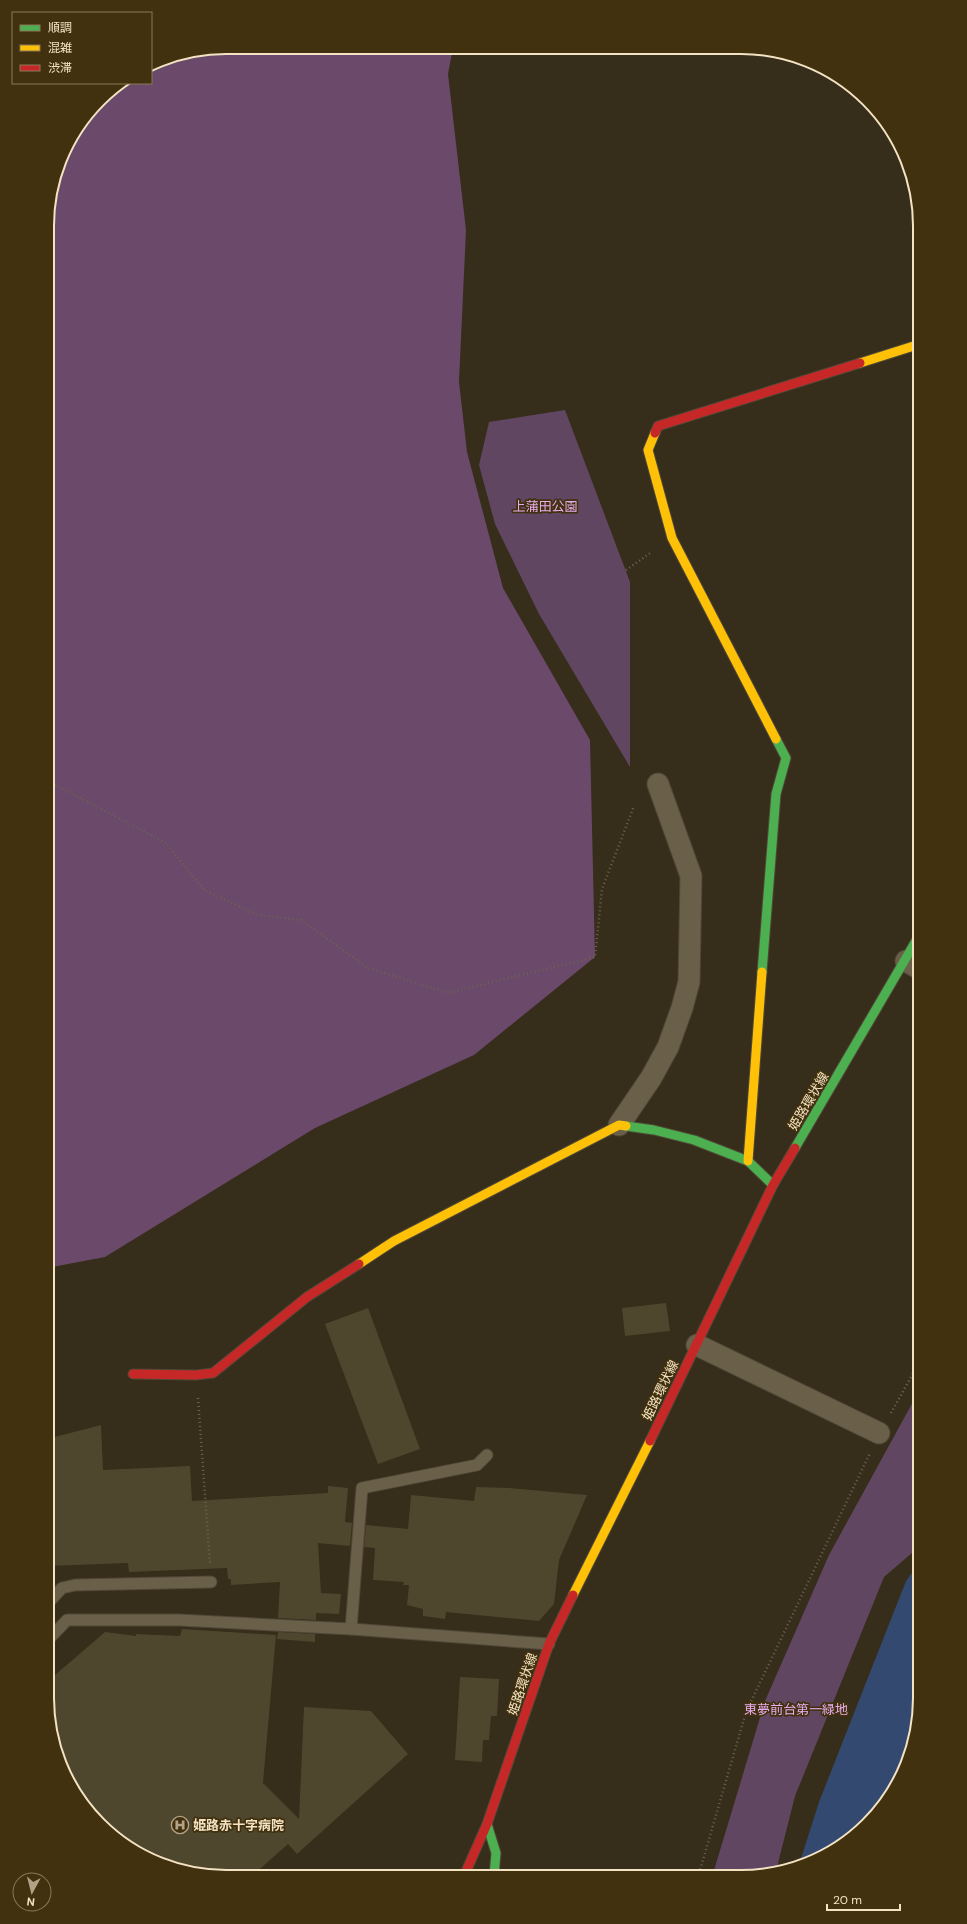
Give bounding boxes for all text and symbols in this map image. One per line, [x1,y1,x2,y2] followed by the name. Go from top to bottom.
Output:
[12,12,152,84] legend
[48,20,72,36] text: 順調
[48,40,72,56] text: 混雑
[48,60,72,76] text: 渋滞
[512,498,578,515] park label: 上蒲田公園
[784,1069,832,1133] street label: 姫路環状線
[639,1357,682,1423] street label: 姫路環状線
[504,1651,541,1718] street label: 姫路環状線
[744,1701,848,1718] park label: 東夢前台第一緑地
[170,1815,190,1835] hospital icon: 姫路赤十字病院
[193,1817,284,1834] place label: 姫路赤十字病院
[12,1872,52,1912] north arrow
[827,1886,900,1912] scale bar
[833,1892,862,1908] text: 20 m
[26,1894,36,1909] text: N

